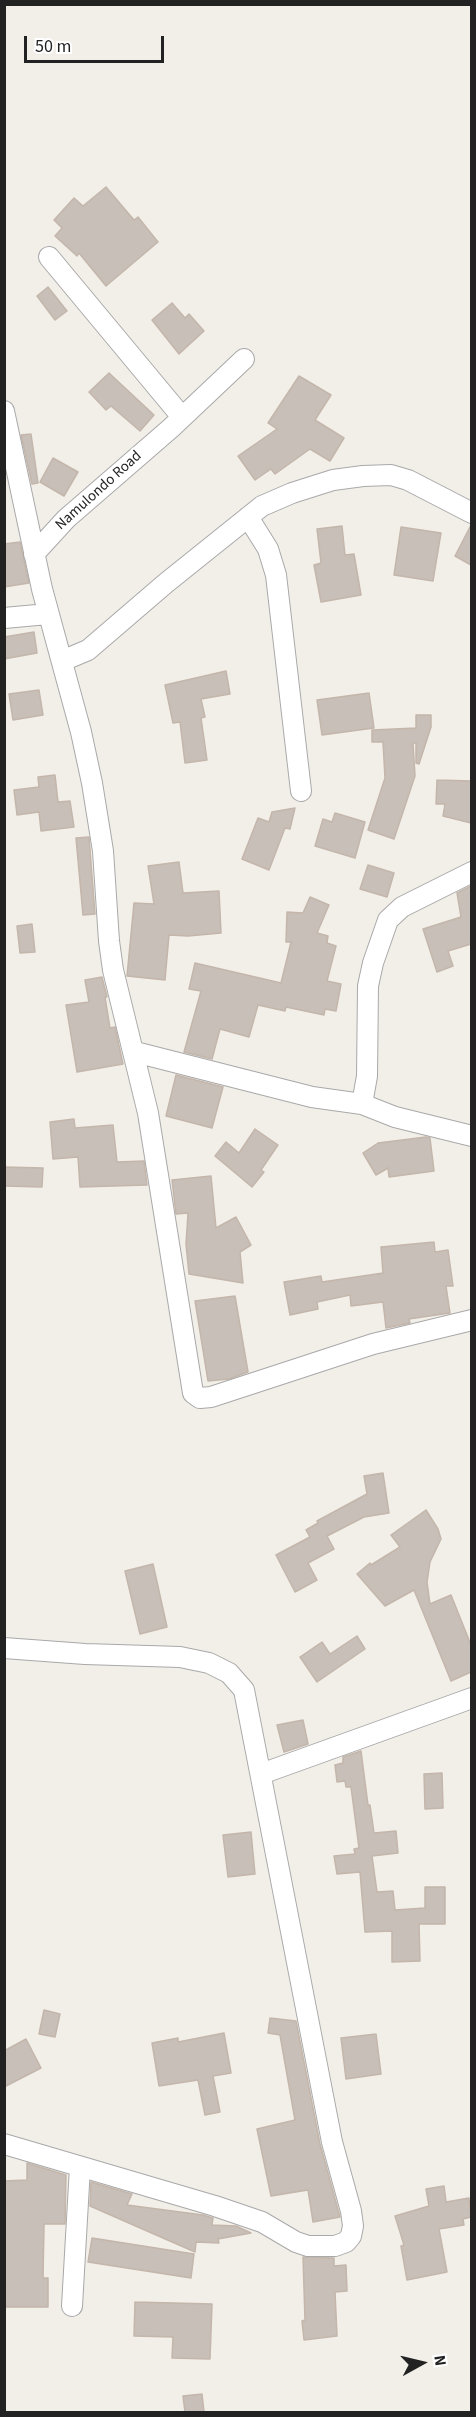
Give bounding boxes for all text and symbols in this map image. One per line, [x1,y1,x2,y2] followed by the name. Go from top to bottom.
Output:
[27,24,166,62] scale bar
[35,34,71,59] text: 50 m
[52,448,146,534] street label: Namulondo Road
[392,2333,452,2393] north arrow
[428,2354,451,2367] text: N

